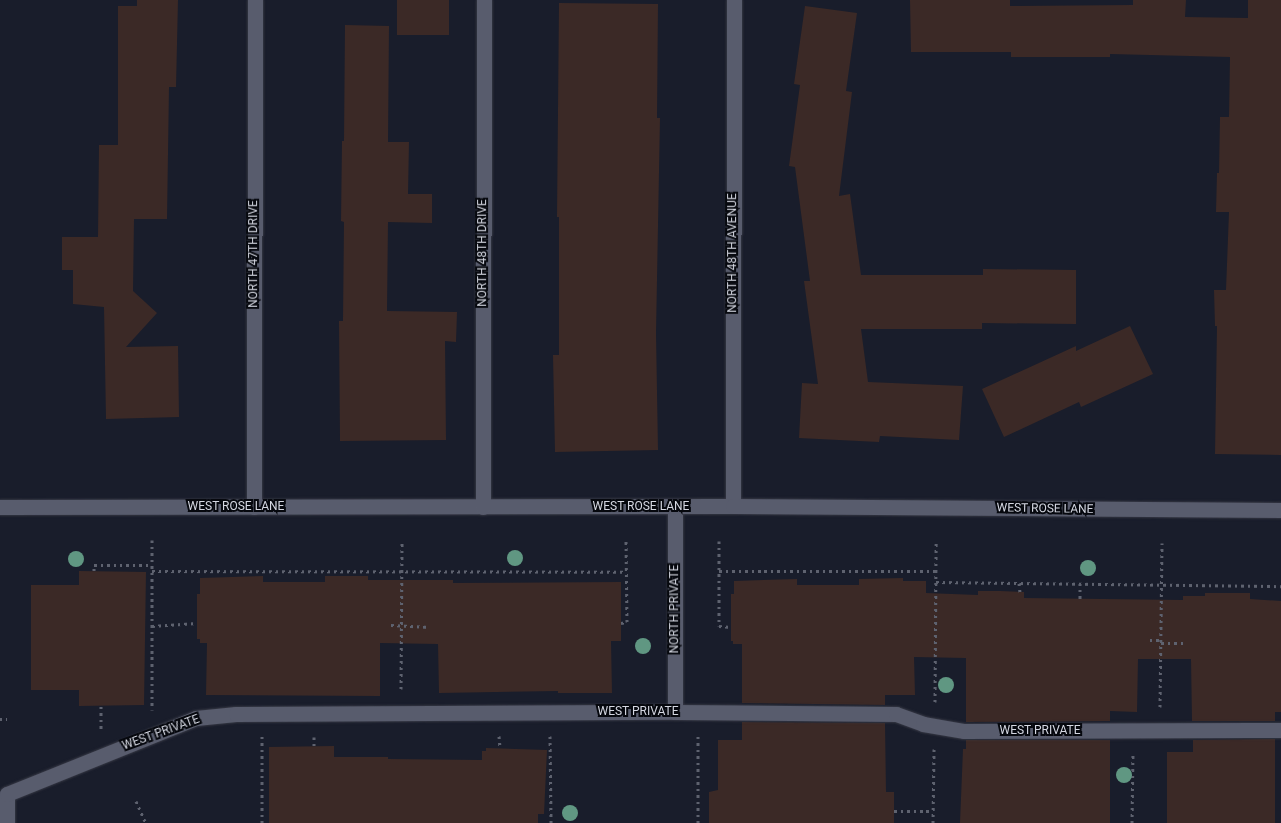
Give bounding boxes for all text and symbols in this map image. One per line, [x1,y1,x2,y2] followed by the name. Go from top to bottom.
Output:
[726,193,740,313] street label: NORTH 48TH AVENUE
[476,199,490,307] street label: NORTH 48TH DRIVE
[247,200,261,308] street label: NORTH 47TH DRIVE
[187,500,285,514] street label: WEST ROSE LANE
[592,500,690,514] street label: WEST ROSE LANE
[996,501,1094,517] street label: WEST ROSE LANE
[668,565,682,653] street label: NORTH PRIVATE
[597,705,679,719] street label: WEST PRIVATE
[120,712,202,754] street label: WEST PRIVATE
[999,724,1081,738] street label: WEST PRIVATE

